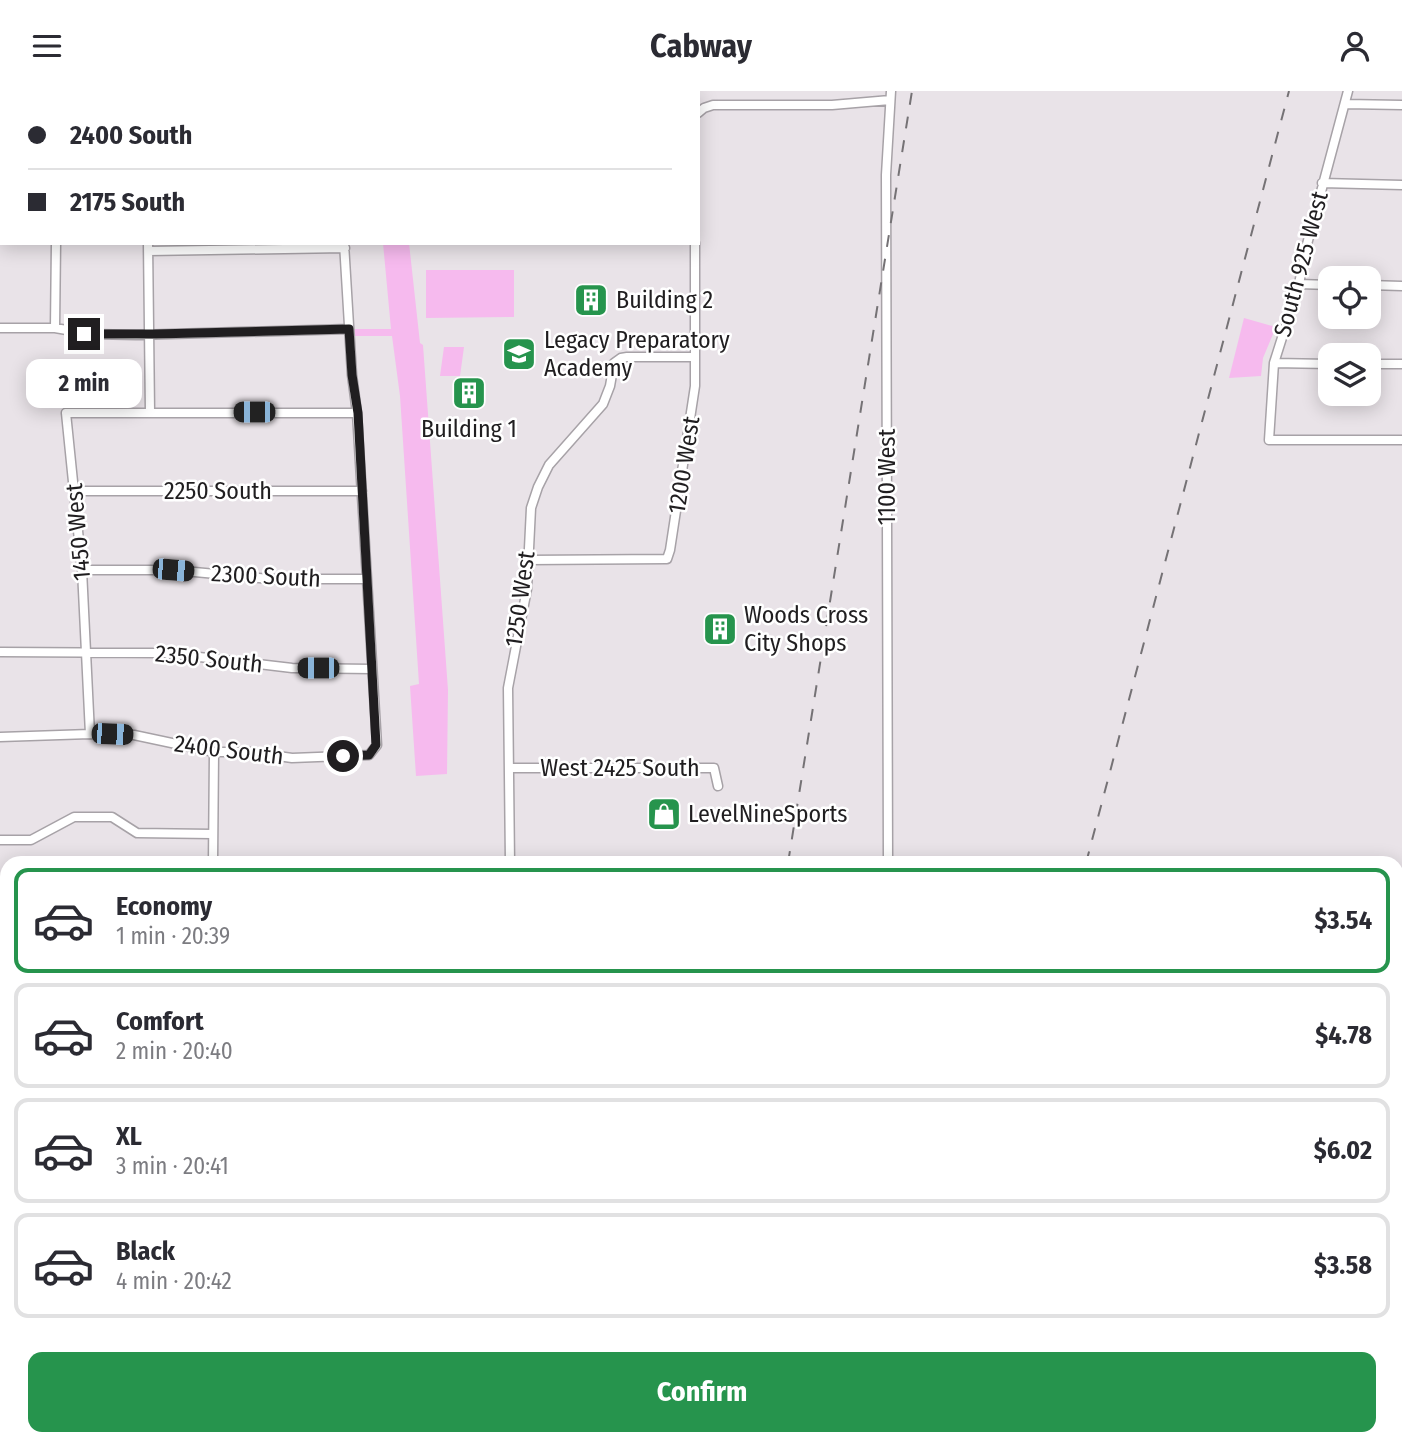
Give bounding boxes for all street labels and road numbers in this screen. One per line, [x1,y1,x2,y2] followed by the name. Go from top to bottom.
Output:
[1268,188,1334,340] street label: South 925 West
[662,414,706,516] street label: 1200 West
[873,428,901,525] street label: 1100 West
[164,477,272,505] street label: 2250 South
[60,482,96,582] street label: 1450 West
[499,549,541,649] street label: 1250 West
[211,559,321,593] street label: 2300 South
[154,639,264,679] street label: 2350 South
[173,729,285,771] street label: 2400 South
[540,754,700,782] street label: West 2425 South

